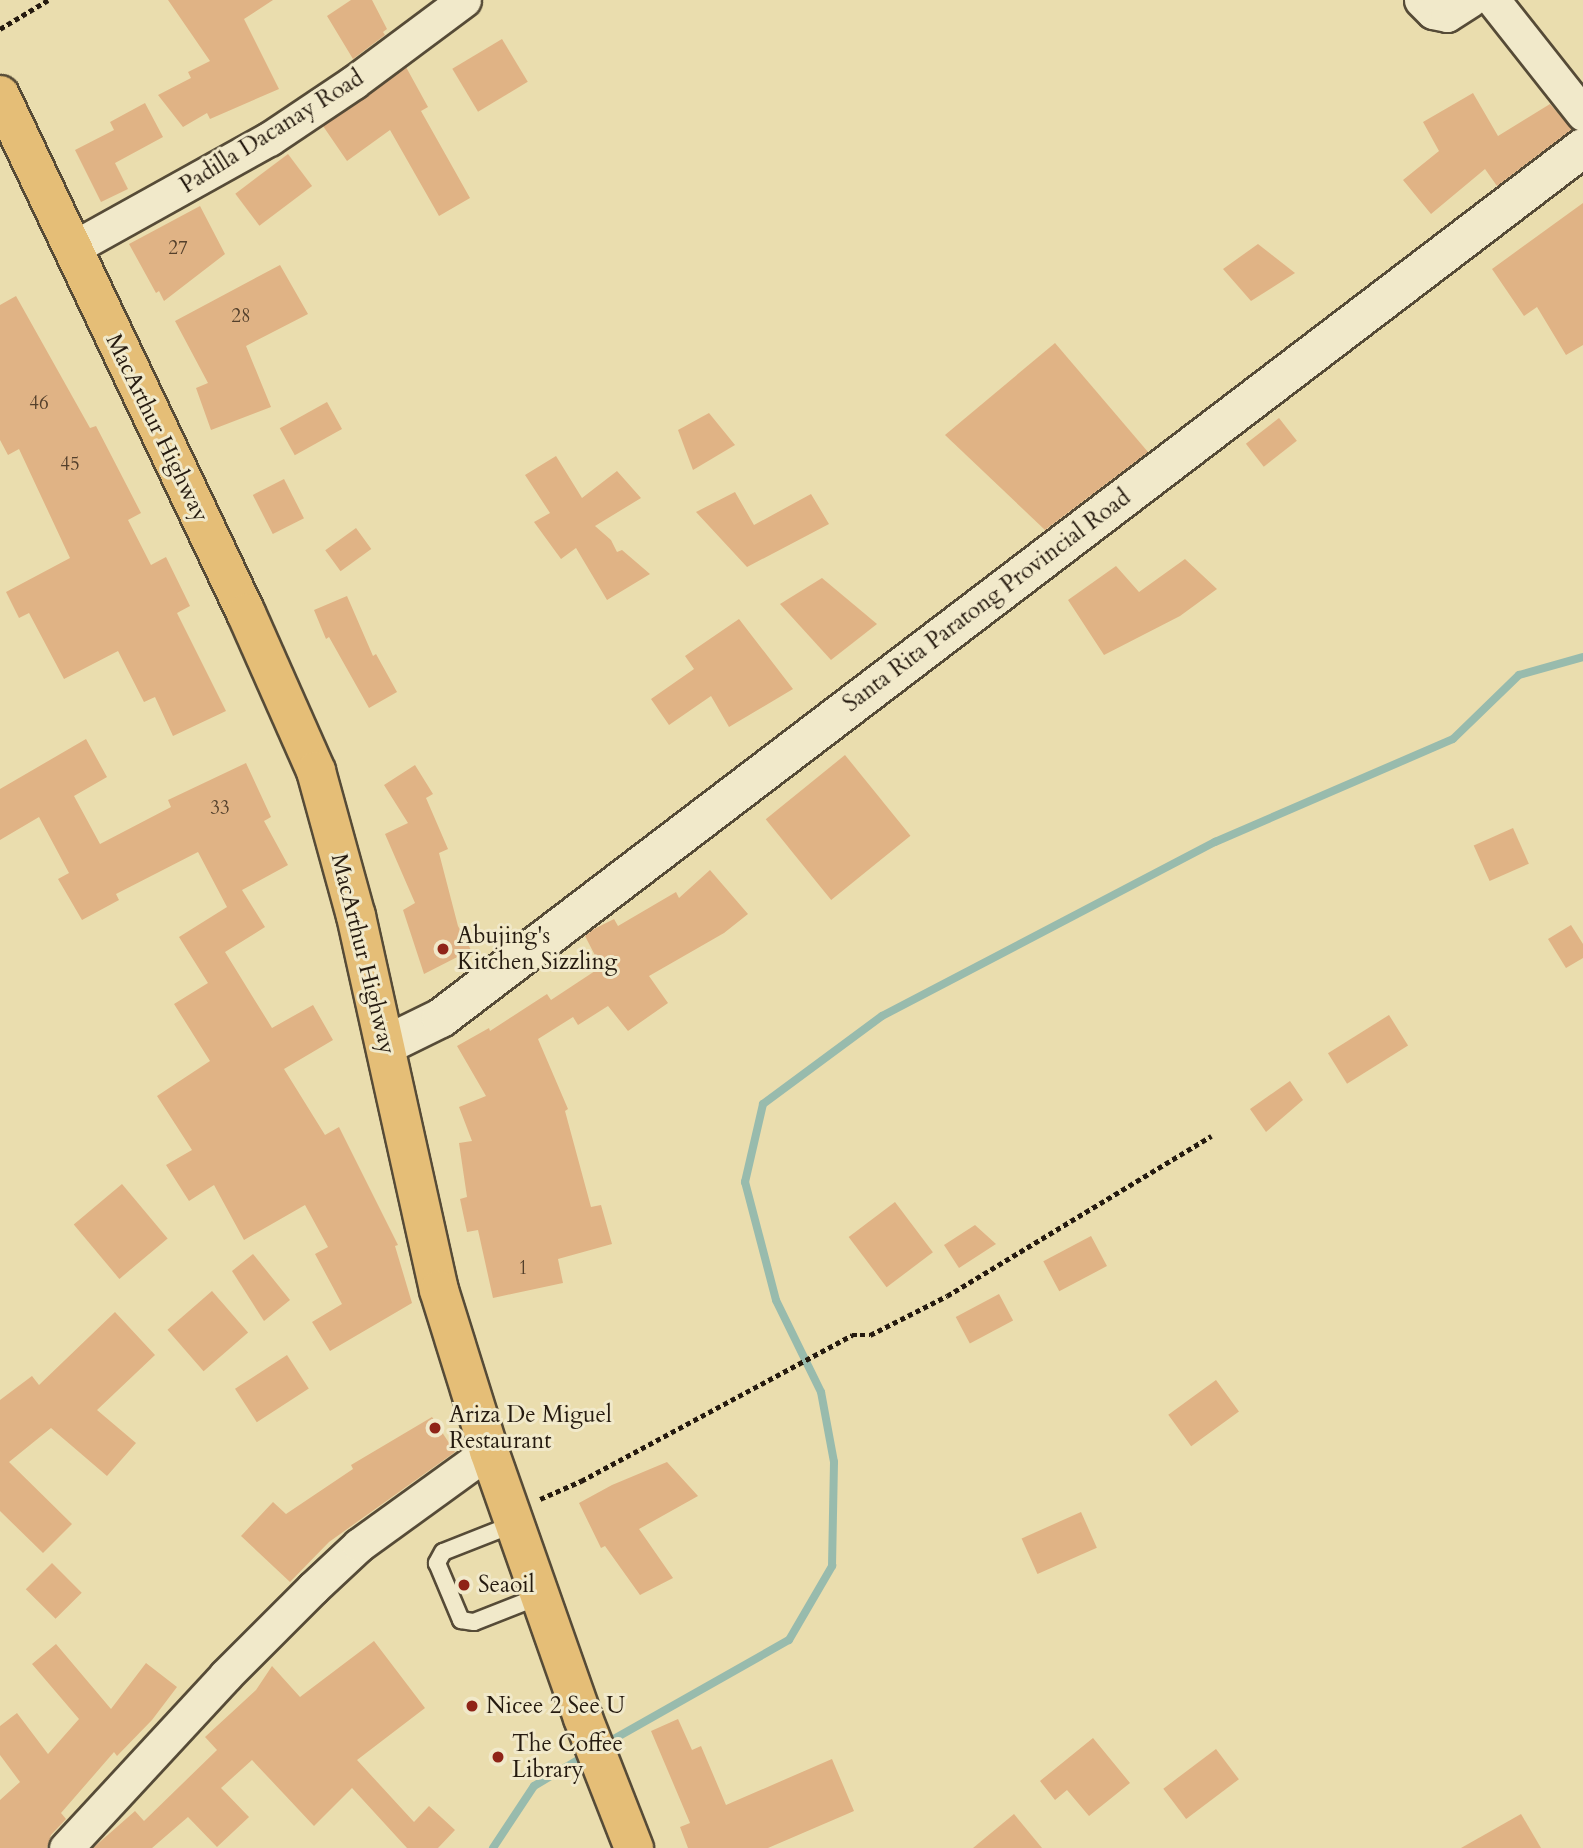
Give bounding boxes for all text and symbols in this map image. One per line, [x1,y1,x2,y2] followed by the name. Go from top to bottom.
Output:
[175,64,369,200] street label: Padilla Dacanay Road
[168,238,188,260] house number: 27
[231,306,251,328] house number: 28
[100,330,214,526] street label: MacArthur Highway
[29,393,49,415] house number: 46
[60,454,80,476] house number: 45
[838,484,1136,718] street label: Santa Rita Paratong Provincial Road
[210,798,230,820] house number: 33
[325,851,401,1057] street label: MacArthur Highway
[457,922,617,976] place label: Abujing's Kitchen Sizzling
[435,941,451,957] marker: Abujing's Kitchen Sizzling
[518,1258,528,1280] house number: 1
[449,1401,612,1455] place label: Ariza De Miguel Restaurant
[427,1420,443,1436] marker: Ariza De Miguel Restaurant
[478,1571,535,1599] place label: Seaoil
[456,1577,472,1593] marker: Seaoil
[486,1692,625,1720] place label: Nicee 2 See U
[464,1698,480,1714] marker: Nicee 2 See U
[512,1730,623,1784] place label: The Coffee Library
[490,1749,506,1765] marker: The Coffee Library

